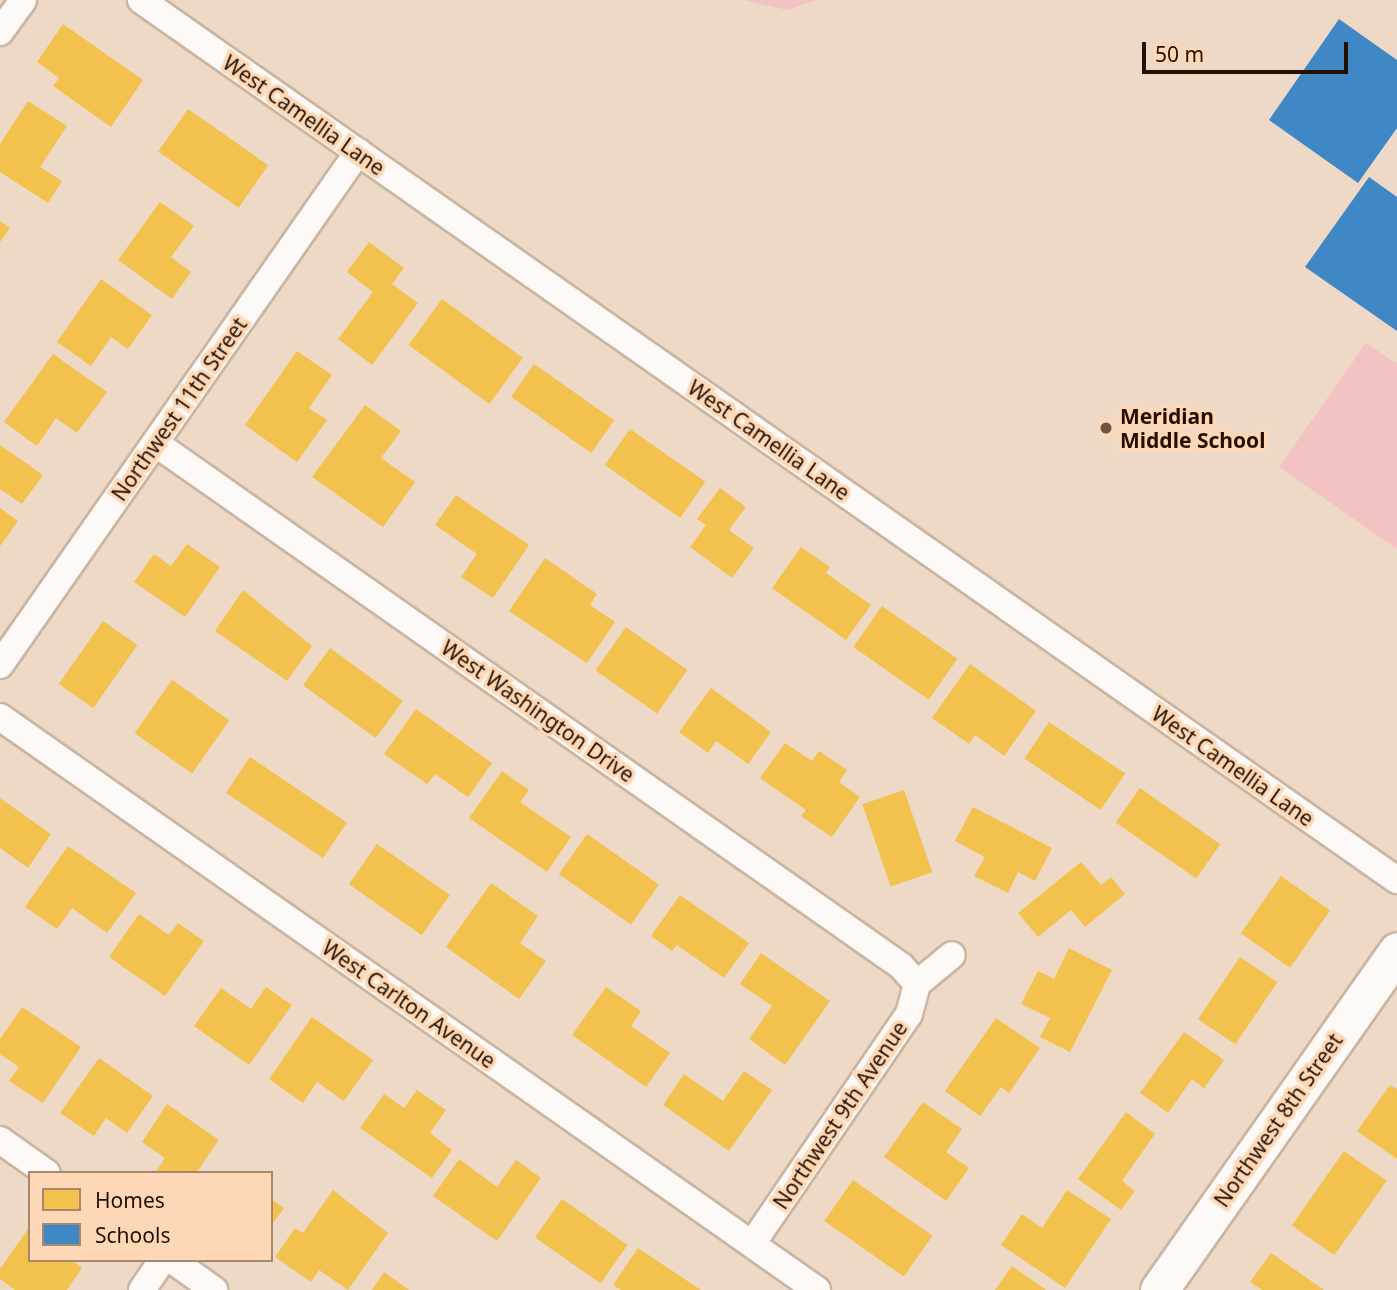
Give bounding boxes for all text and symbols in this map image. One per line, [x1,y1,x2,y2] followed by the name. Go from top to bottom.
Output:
[1145,28,1352,72] scale bar
[1155,40,1204,68] text: 50 m
[218,50,390,180] street label: West Camellia Lane
[106,312,252,506] street label: Northwest 11th Street
[683,375,855,505] street label: West Camellia Lane
[1120,403,1265,453] place label: Meridian Middle School
[1098,420,1114,436] marker: Meridian Middle School
[437,635,639,787] street label: West Washington Drive
[1147,701,1319,831] street label: West Camellia Lane
[318,935,500,1073] street label: West Carlton Avenue
[768,1016,912,1214] street label: Northwest 9th Avenue
[1209,1028,1347,1212] street label: Northwest 8th Street
[28,1171,273,1262] legend
[95,1186,165,1214] text: Homes
[95,1221,170,1249] text: Schools

